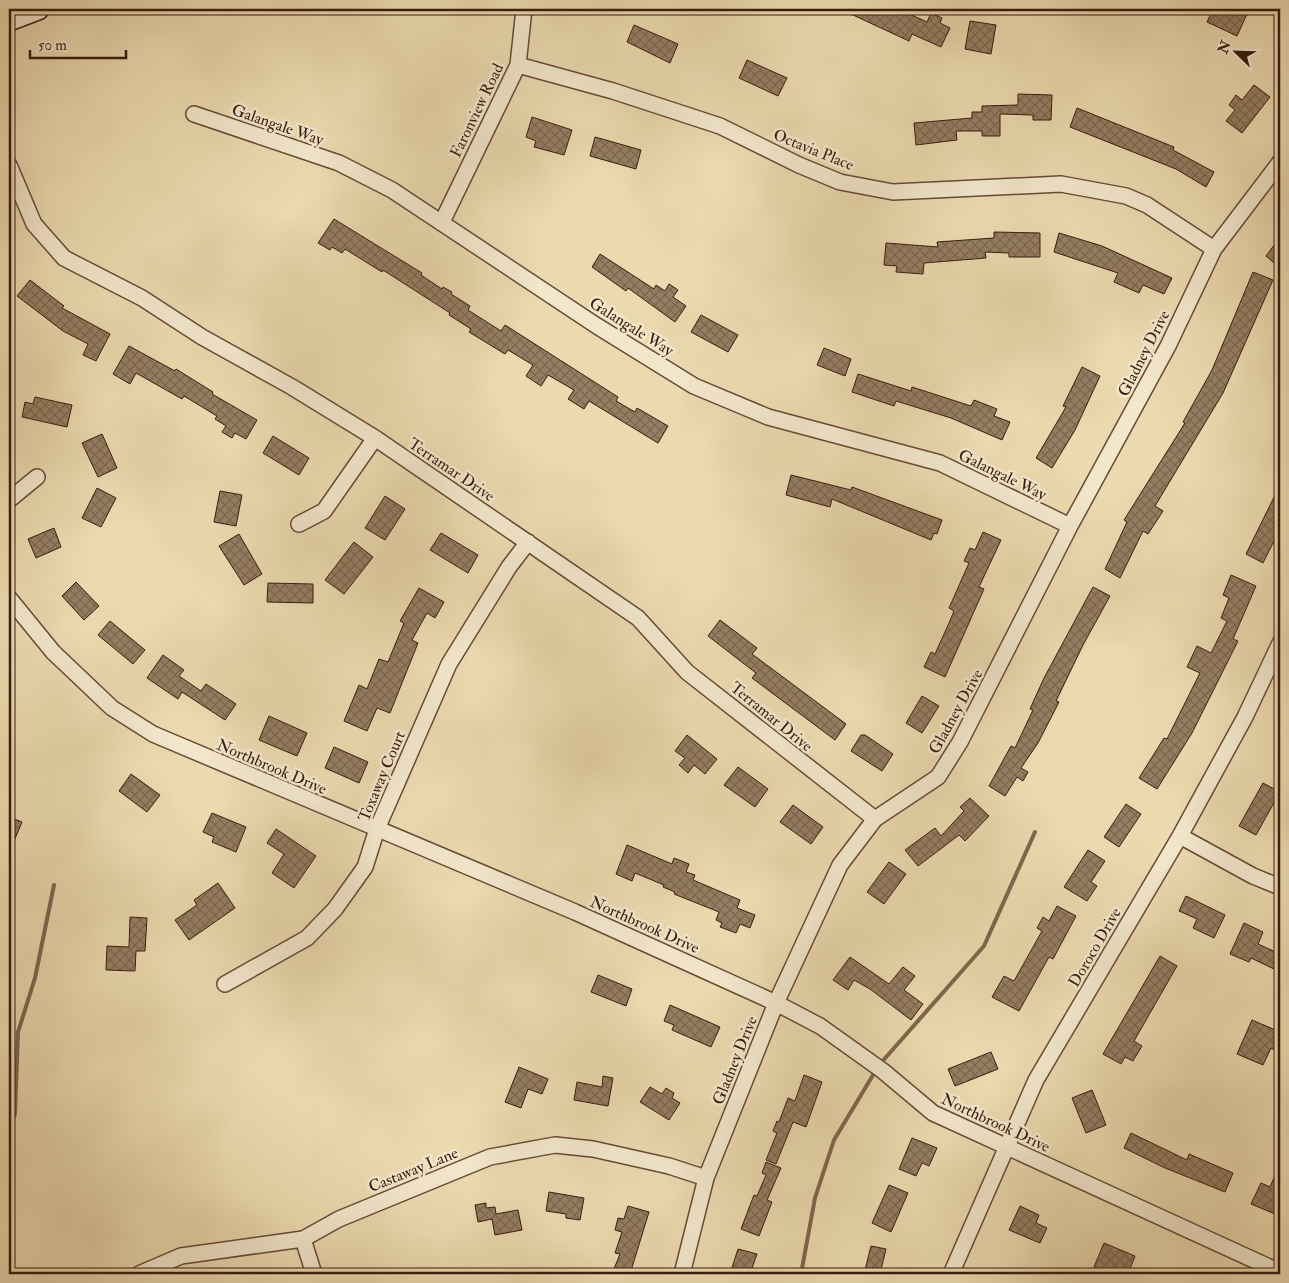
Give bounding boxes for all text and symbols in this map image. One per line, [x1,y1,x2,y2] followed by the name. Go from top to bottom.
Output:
[30,28,126,60] scale bar
[1212,28,1262,78] north arrow
[38,36,67,55] text: 50 m
[1214,38,1235,57] text: N
[445,60,508,161] street label: Faronview Road
[229,100,327,150] street label: Galangale Way
[770,125,857,175] street label: Octavia Place
[586,293,678,361] street label: Galangale Way
[1114,307,1174,400] street label: Gladney Drive
[404,434,499,506] street label: Terramar Drive
[955,445,1051,505] street label: Galangale Way
[924,665,988,757] street label: Gladney Drive
[726,678,817,756] street label: Terramar Drive
[354,728,410,825] street label: Toxaway Court
[213,735,330,799] street label: Northbrook Drive
[587,892,703,958] street label: Northbrook Drive
[1064,904,1126,991] street label: Doroco Drive
[708,1013,762,1108] street label: Gladney Drive
[938,1089,1053,1157] street label: Northbrook Drive
[366,1143,461,1197] street label: Castaway Lane

